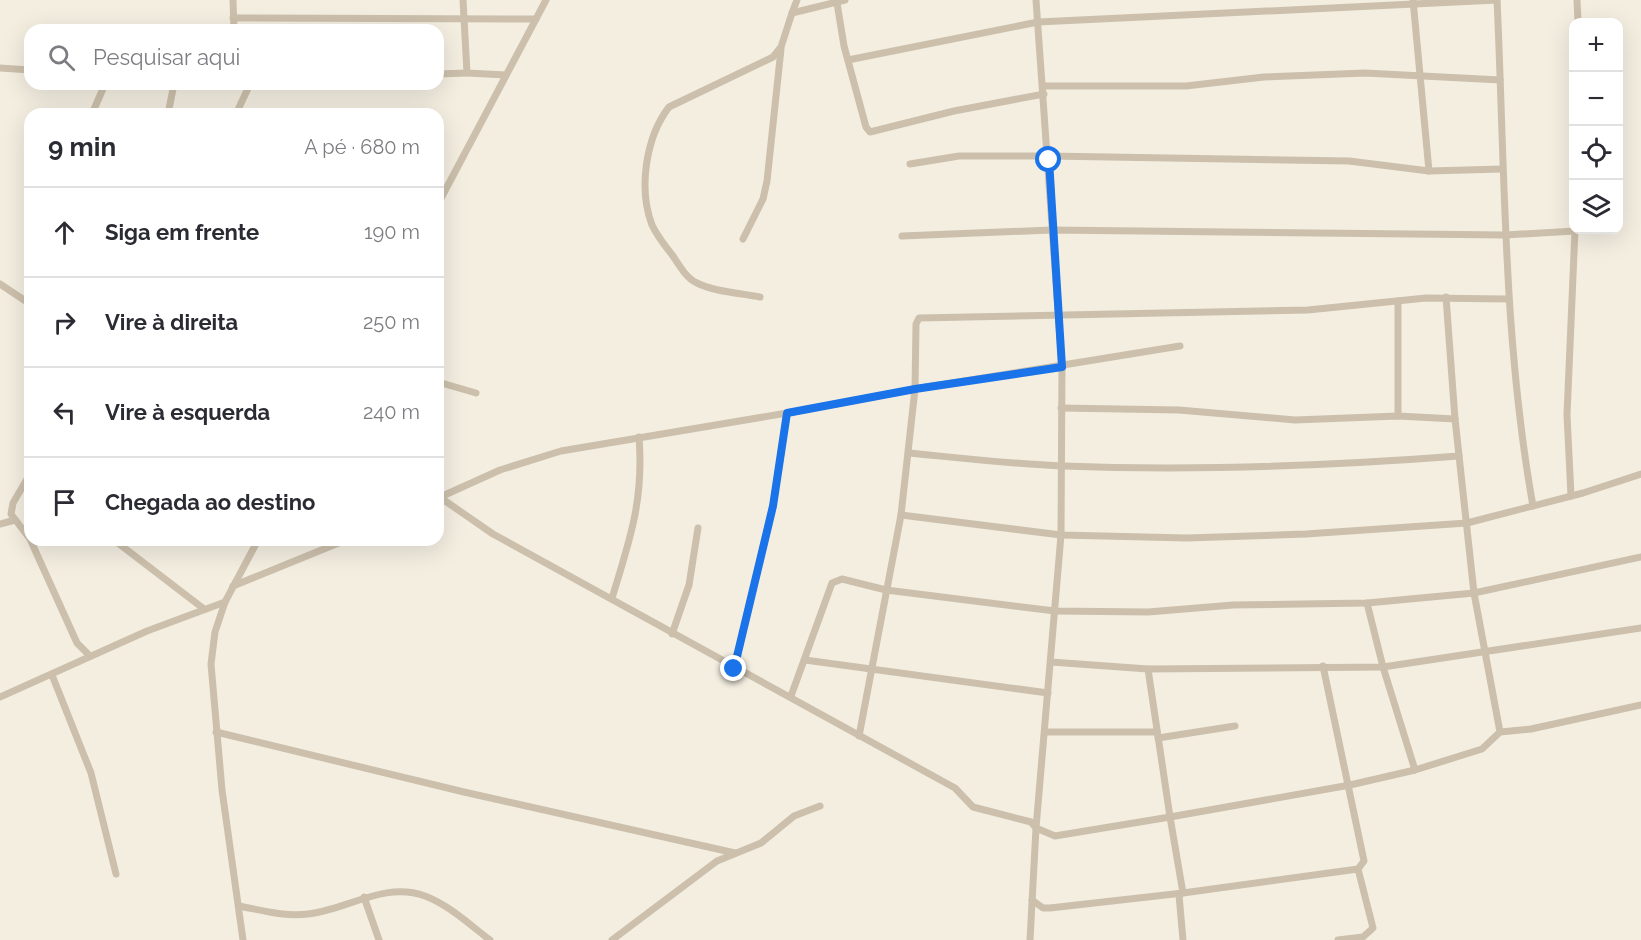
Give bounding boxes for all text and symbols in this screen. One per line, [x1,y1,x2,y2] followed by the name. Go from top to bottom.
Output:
[1569,18,1623,234] map controls
[1569,18,1623,72] button: +
[24,24,444,90] search box
[45,41,78,74] icon: search
[93,44,240,70] text: Pesquisar aqui
[1569,72,1623,126] button: −
[1569,126,1623,180] button: locate
[48,132,116,162] text: 9 min
[304,135,420,159] text: A pé · 680 m
[1035,146,1061,172] route start
[1569,180,1623,234] button: layers
[48,216,81,249] icon: ahead
[105,219,259,245] text: Siga em frente
[364,220,420,244] text: 190 m
[48,306,81,339] icon: right
[105,309,238,335] text: Vire à direita
[363,310,420,334] text: 250 m
[48,396,81,429] icon: left
[105,399,270,425] text: Vire à esquerda
[363,400,420,424] text: 240 m
[48,486,81,519] icon: arrive
[105,489,315,515] text: Chegada ao destino
[720,655,746,681] route end

